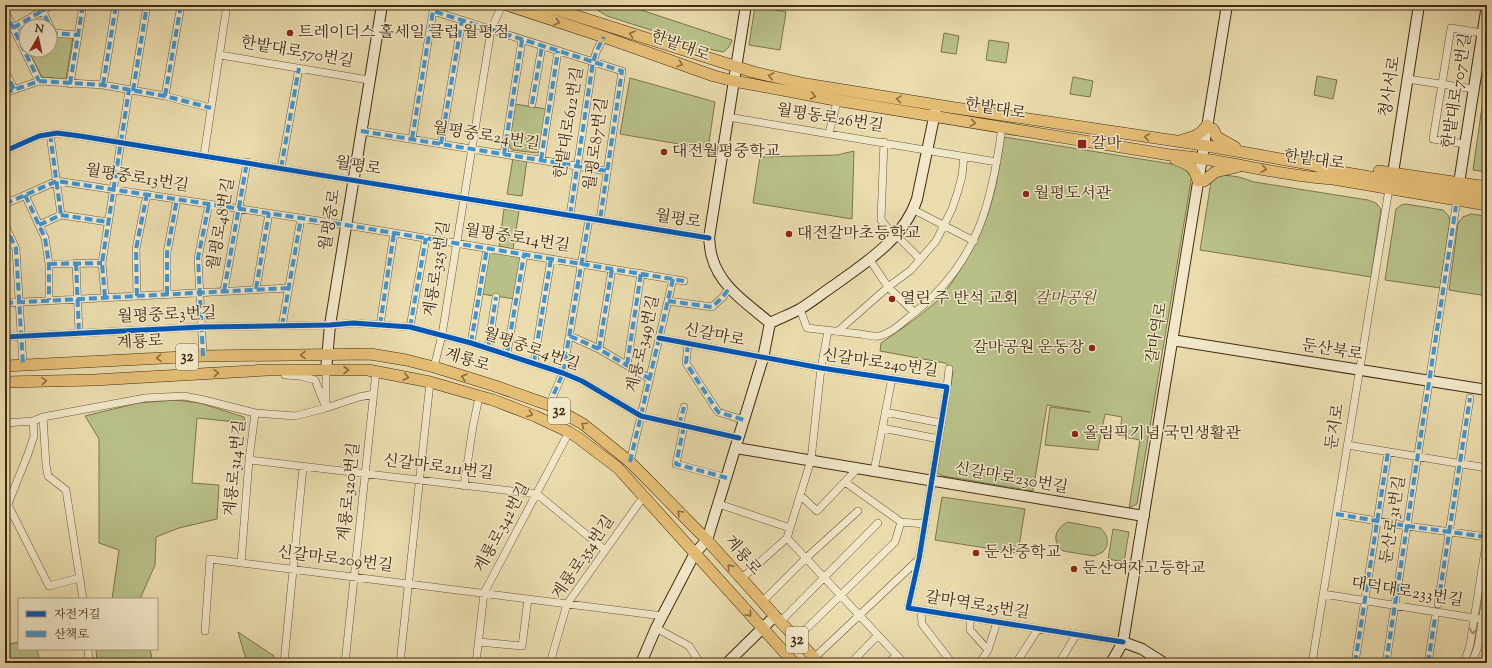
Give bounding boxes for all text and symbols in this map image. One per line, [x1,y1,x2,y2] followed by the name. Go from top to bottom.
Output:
[554,17,561,25] one-way arrow
[18,18,58,58] north arrow
[33,20,45,38] text: N
[298,22,509,45] place label: 트레이더스 홀세일 클럽 월평점
[647,26,713,69] street label: 한밭대로
[285,28,295,38] marker: 트레이더스 홀세일 클럽 월평점
[629,30,636,39] one-way arrow
[1437,31,1479,151] street label: 한밭대로707번길
[239,32,355,74] street label: 한밭대로570번길
[1375,54,1407,119] street label: 청사서로
[677,59,684,68] one-way arrow
[550,65,590,181] street label: 한밭대로612번길
[768,73,774,81] one-way arrow
[810,91,816,100] one-way arrow
[963,94,1028,126] street label: 한밭대로
[896,95,902,104] one-way arrow
[579,96,615,192] street label: 월평로87번길
[775,99,885,139] street label: 월평동로26번길
[431,117,541,157] street label: 월평중로24번길
[969,118,976,127] one-way arrow
[1091,133,1122,156] place label: 갈마
[1143,133,1150,142] one-way arrow
[1076,138,1088,150] marker: 갈마
[672,141,780,164] place label: 대전월평중학교
[1282,145,1347,177] street label: 한밭대로
[659,147,669,157] marker: 대전월평중학교
[333,152,383,182] street label: 월평로
[84,159,190,199] street label: 월평중로13번길
[1261,164,1267,173] one-way arrow
[203,176,241,272] street label: 월평로48번길
[1034,183,1112,206] place label: 월평도서관
[315,187,347,252] street label: 월평중로
[1021,189,1031,199] marker: 월평도서관
[653,205,703,235] street label: 월평로
[419,219,457,319] street label: 계룡로325번길
[463,219,571,259] street label: 월평중로14번길
[797,223,921,246] place label: 대전갈마초등학교
[784,229,794,239] marker: 대전갈마초등학교
[900,288,1018,311] place label: 열린 주 반석 교회
[1034,288,1097,311] park label: 갈마공원
[622,293,666,395] street label: 계룡로349번길
[887,294,897,304] marker: 열린 주 반석 교회
[1142,300,1174,365] street label: 갈마역로
[117,303,217,329] street label: 월평중로3번길
[681,319,747,353] street label: 신갈마로
[480,323,582,377] street label: 월평중로4번길
[116,330,164,356] street label: 계룡로
[1300,335,1365,367] street label: 둔산북로
[972,337,1085,360] place label: 갈마공원 운동장
[441,343,493,379] street label: 계룡로
[1087,343,1097,353] marker: 갈마공원 운동장
[176,344,198,370] road number: 32
[821,344,939,384] street label: 신갈마로240번길
[300,351,306,359] one-way arrow
[156,354,162,363] one-way arrow
[343,366,349,374] one-way arrow
[213,368,219,377] one-way arrow
[403,372,409,380] one-way arrow
[461,373,468,381] one-way arrow
[41,377,47,385] one-way arrow
[548,398,570,424] road number: 32
[1321,402,1351,452] street label: 둔지로
[527,410,534,418] one-way arrow
[219,418,253,518] street label: 계룡로314번길
[581,423,588,430] one-way arrow
[1083,423,1242,446] place label: 올림픽기념 국민생활관
[1070,429,1080,439] marker: 올림픽기념 국민생활관
[333,441,367,543] street label: 계룡로320번길
[381,450,495,486] street label: 신갈마로211번길
[952,458,1070,500] street label: 신갈마로230번길
[1376,474,1412,566] street label: 둔산로31번길
[470,479,536,577] street label: 계룡로342번길
[677,510,685,518] one-way arrow
[547,511,621,605] street label: 계룡로354번길
[718,531,766,581] street label: 계룡로
[276,541,394,579] street label: 신갈마로209번길
[984,542,1061,565] place label: 둔산중학교
[971,548,981,558] marker: 둔산중학교
[1082,558,1206,581] place label: 둔산여자고등학교
[727,564,734,571] one-way arrow
[1069,564,1079,574] marker: 둔산여자고등학교
[1349,573,1465,613] street label: 대덕대로233번길
[923,586,1031,626] street label: 갈마역로25번길
[18,598,158,650] legend
[54,606,100,624] text: 자전거길
[744,610,751,617] one-way arrow
[54,626,89,644] text: 산책로
[786,627,808,653] road number: 32
[1469,628,1477,634] one-way arrow

